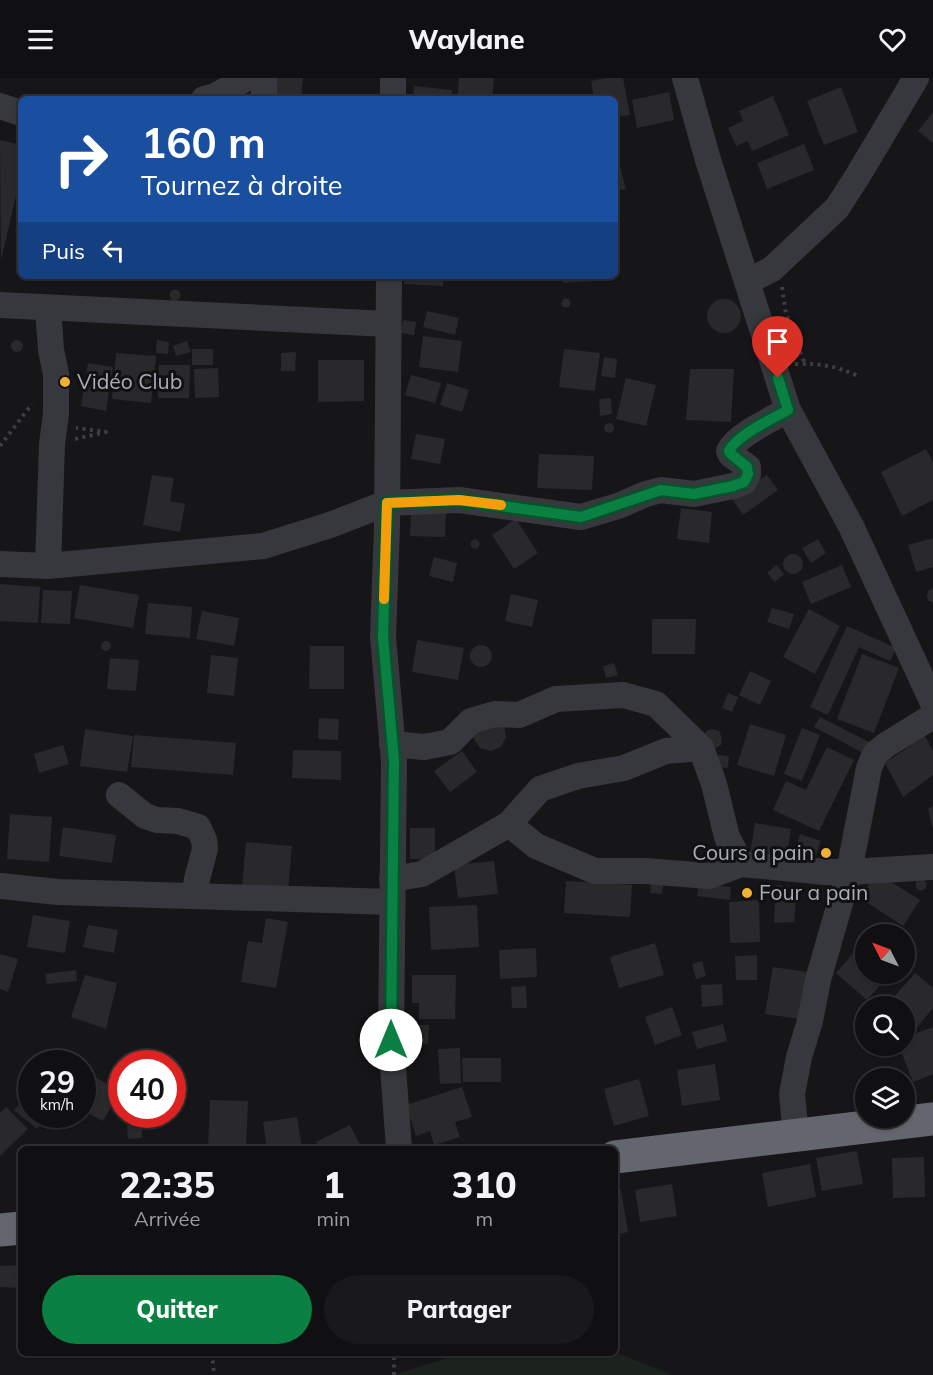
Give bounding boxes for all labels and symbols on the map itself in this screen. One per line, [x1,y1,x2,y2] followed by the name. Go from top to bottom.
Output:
[752,316,803,378] pin
[77,368,182,394] place label: Vidéo Club
[58,375,72,389] marker: Vidéo Club
[692,839,814,865] place label: Cours a pain
[819,846,833,860] marker: Cours a pain
[759,879,868,905] place label: Four a pain
[740,886,754,900] marker: Four a pain
[855,924,915,984] north arrow
[359,1008,423,1072] position arrow
[108,1050,186,1128] speed limit sign: 40

